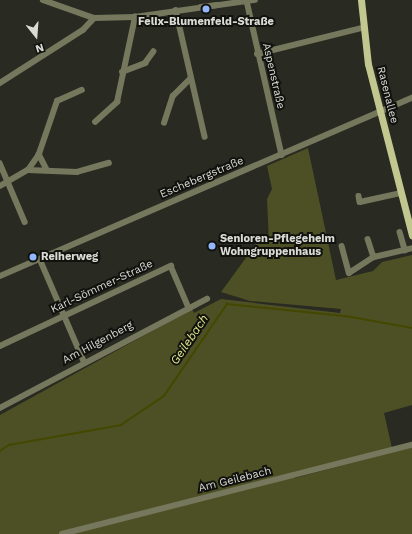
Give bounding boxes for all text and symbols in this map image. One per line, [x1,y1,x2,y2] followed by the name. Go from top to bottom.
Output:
[201,4,211,14] marker: Felix-Blumenfeld-Straße
[138,15,274,29] place label: Felix-Blumenfeld-Straße
[16,16,56,56] north arrow
[34,41,45,55] text: N
[259,42,287,110] street label: Aspenstraße
[374,65,400,125] street label: Rasenallee
[158,154,246,202] street label: Eschebergstraße
[220,233,335,259] place label: Senioren-Pflegeheim Wohngruppenhaus
[207,241,217,251] marker: Senioren-Pflegeheim Wohngruppenhaus
[41,250,98,264] place label: Reiherweg
[28,252,38,262] marker: Reiherweg
[49,257,155,317] street label: Karl-Sömmer-Straße
[168,312,212,368] water label: Geilebach
[60,319,136,367] street label: Am Hilgenberg
[197,465,273,495] street label: Am Geilebach

